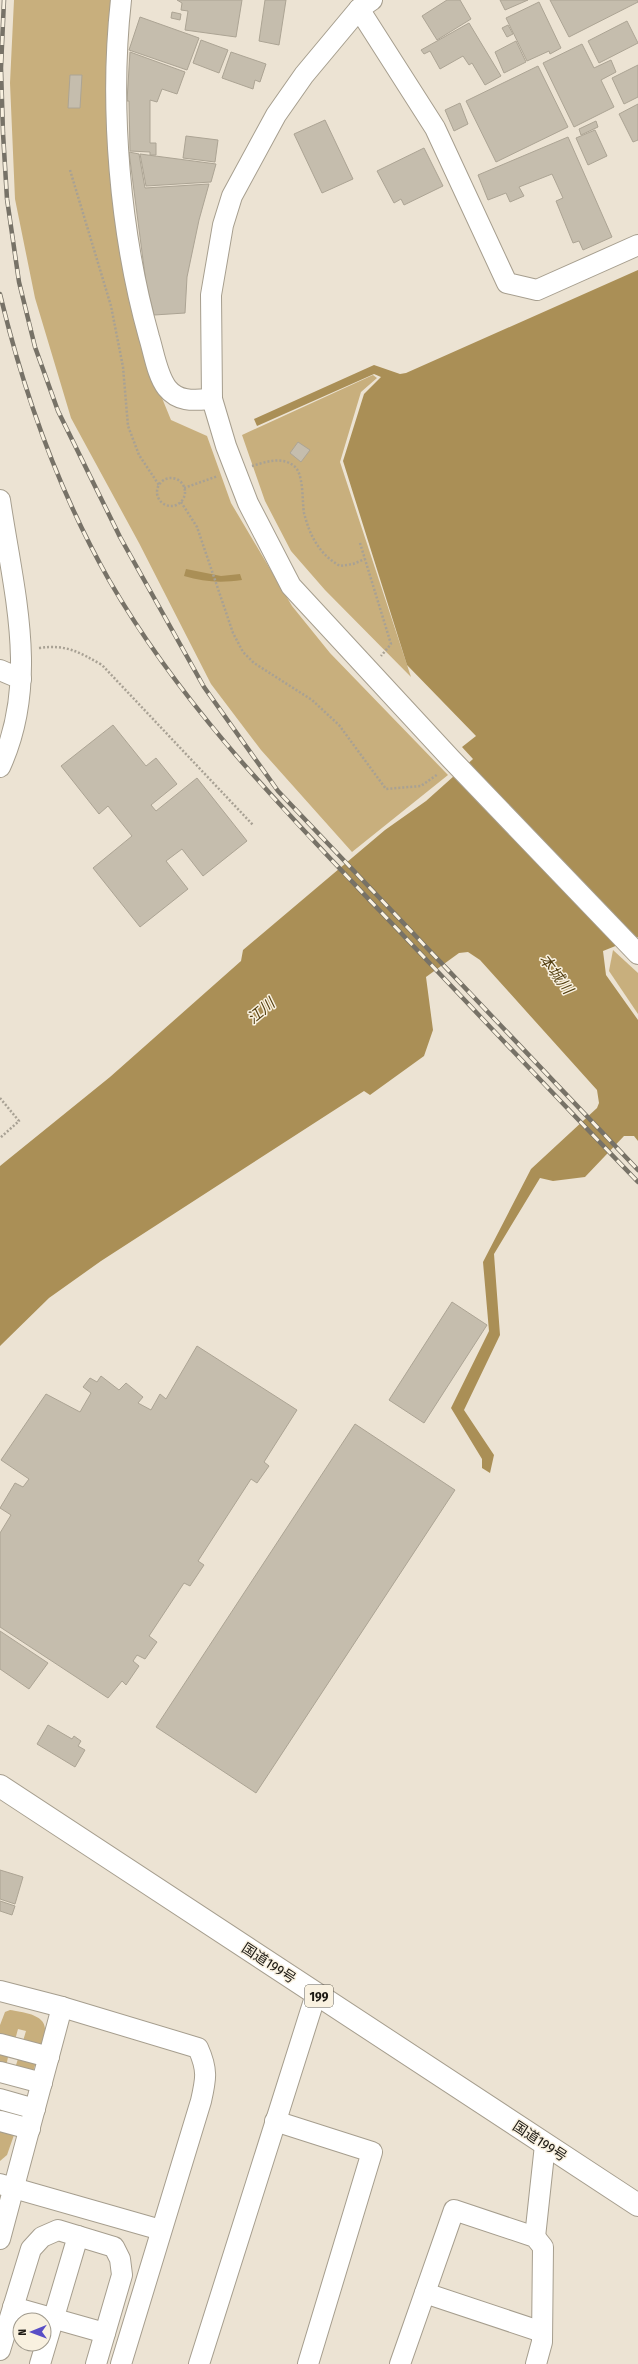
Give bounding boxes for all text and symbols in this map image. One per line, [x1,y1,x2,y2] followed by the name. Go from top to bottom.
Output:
[535,951,578,999] water label: 本城川
[244,993,280,1028] water label: 江川
[238,1940,299,1987] street label: 国道199号
[305,1985,333,2007] road number: 199
[509,2118,570,2165] street label: 国道199号
[12,2312,52,2352] north arrow
[16,2329,29,2336] text: N

